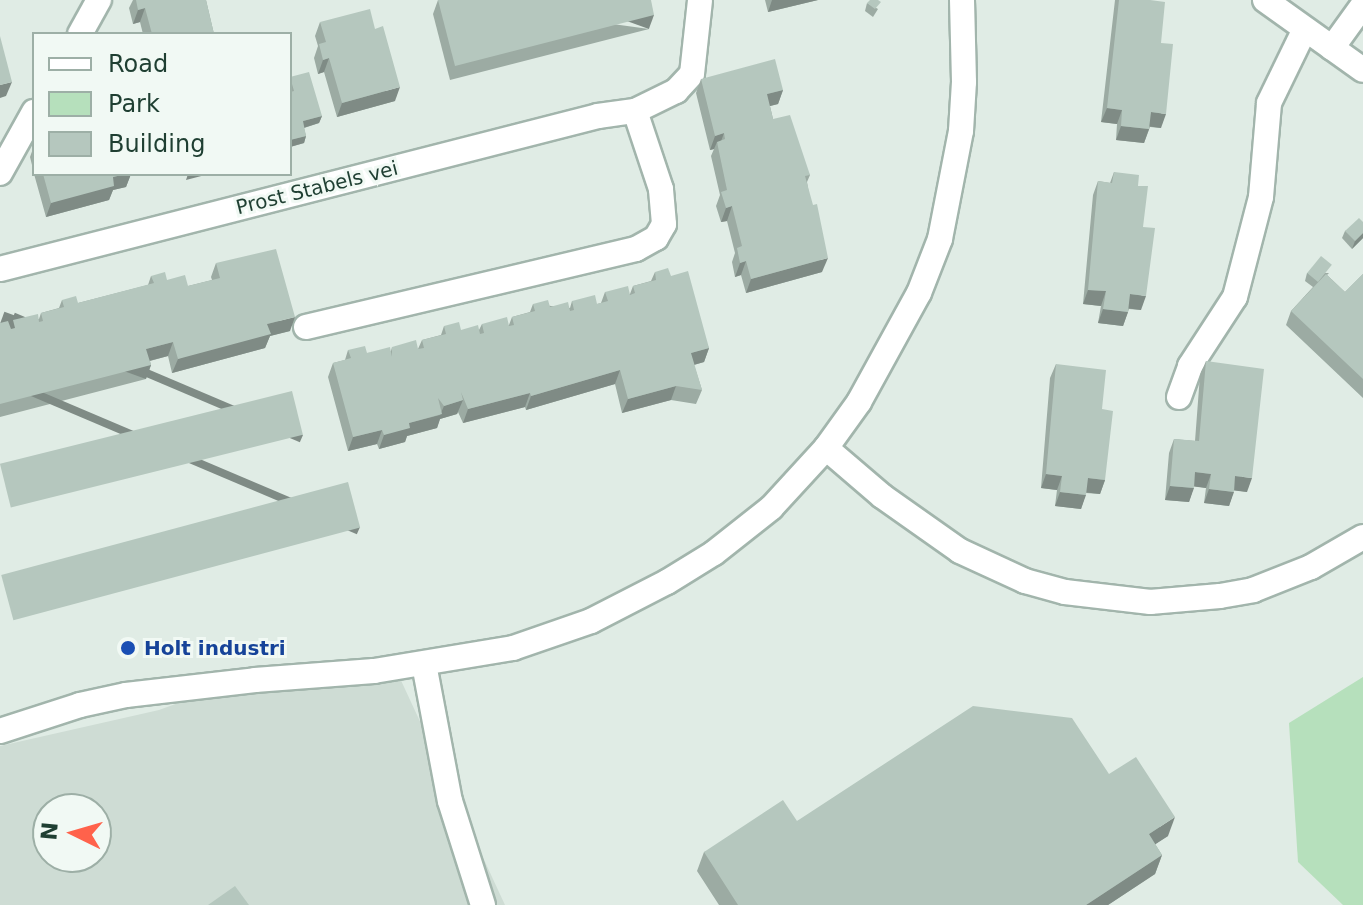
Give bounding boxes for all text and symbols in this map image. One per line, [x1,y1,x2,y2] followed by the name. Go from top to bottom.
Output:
[32,32,292,176] legend
[108,50,168,78] text: Road
[108,90,160,118] text: Park
[108,130,205,158] text: Building
[233,156,401,220] street label: Prost Stabels vei
[144,636,286,660] place label: Holt industri
[119,639,137,657] marker: Holt industri
[32,793,112,873] north arrow
[36,821,63,841] text: N

